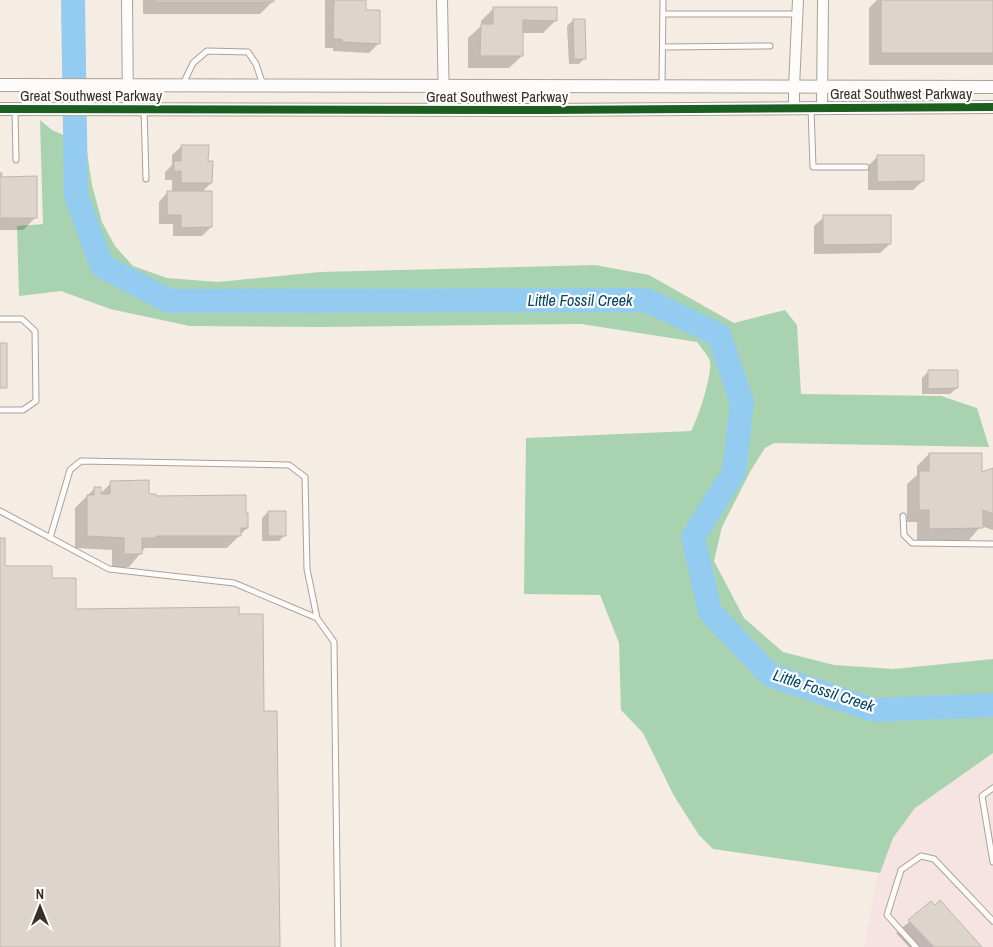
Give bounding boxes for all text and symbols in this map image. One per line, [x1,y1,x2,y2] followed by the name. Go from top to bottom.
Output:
[830,83,973,104] street label: Great Southwest Parkway
[20,85,163,106] street label: Great Southwest Parkway
[426,86,569,107] street label: Great Southwest Parkway
[527,289,633,311] water label: Little Fossil Creek
[771,663,878,717] water label: Little Fossil Creek
[15,882,65,932] north arrow
[36,885,44,903] text: N

